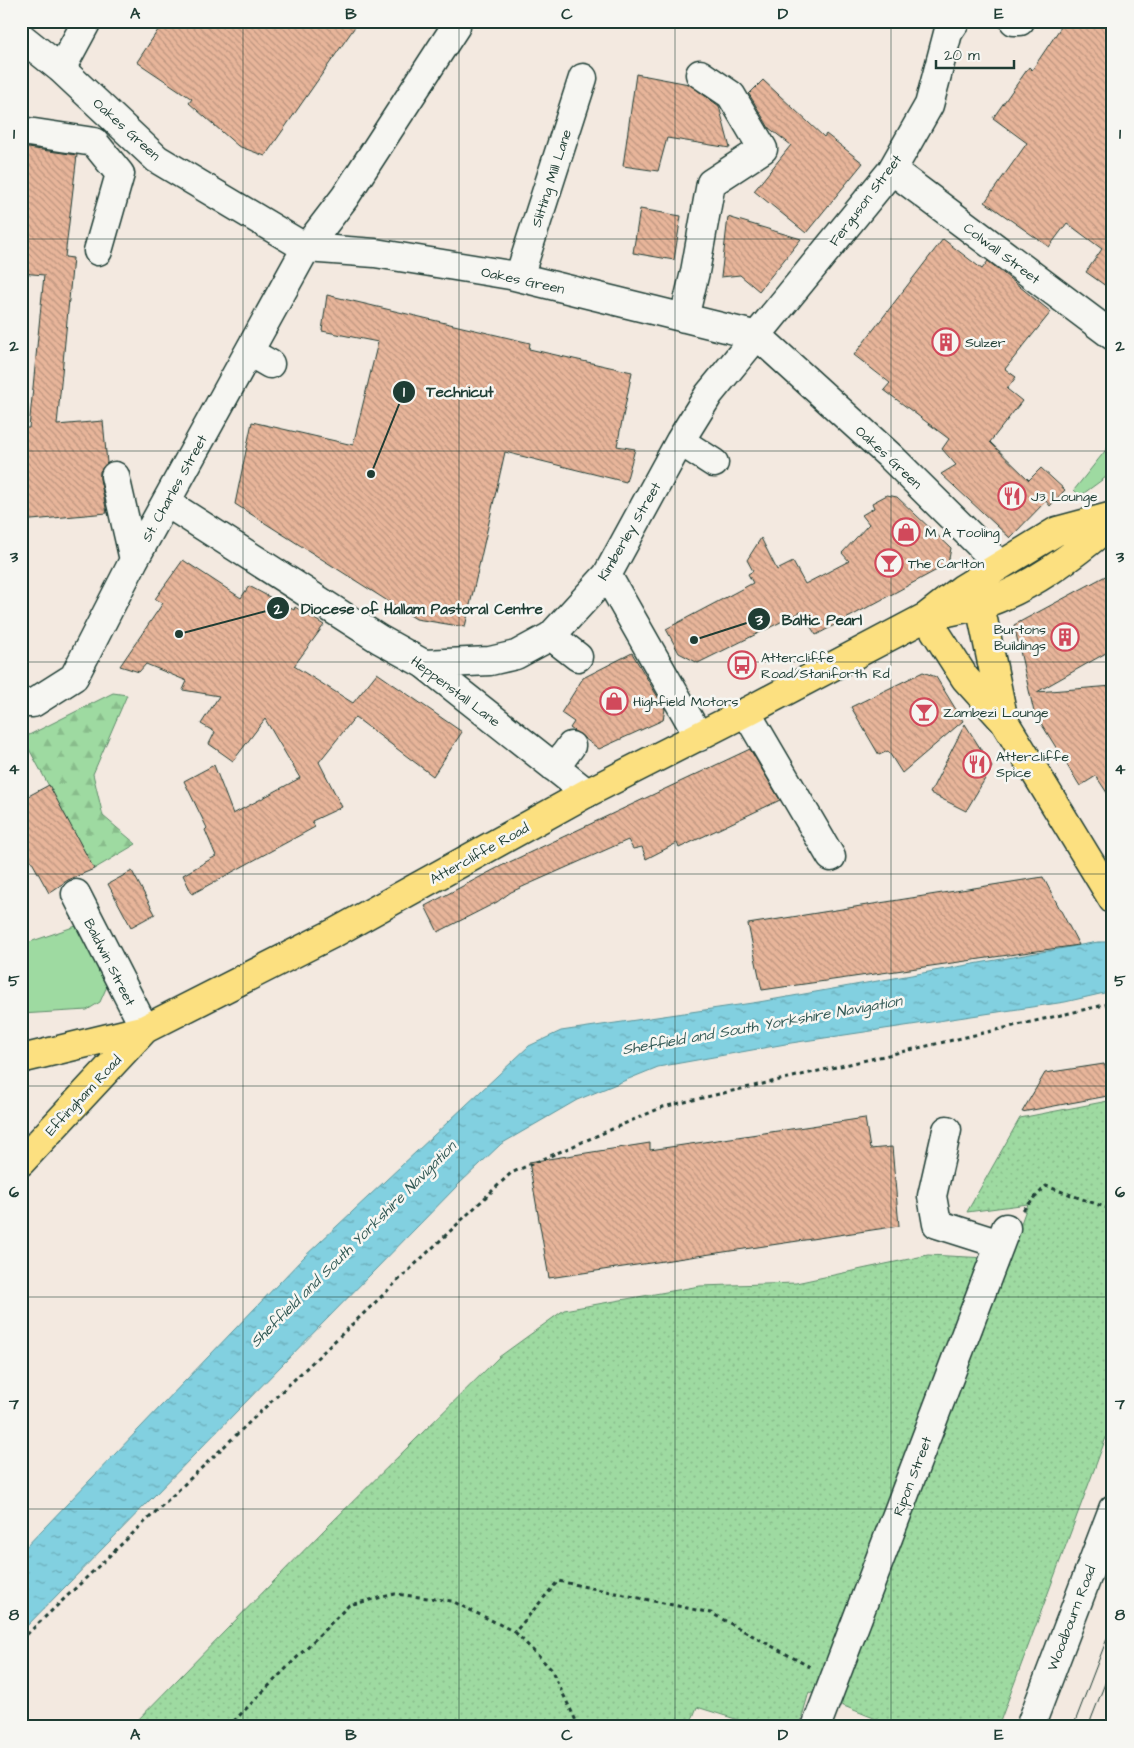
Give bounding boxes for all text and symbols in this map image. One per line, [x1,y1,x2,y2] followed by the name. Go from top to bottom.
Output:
[130,3,141,25] text: A
[345,3,357,25] text: B
[561,3,573,25] text: C
[778,3,789,25] text: D
[994,3,1004,25] text: E
[936,38,1014,70] scale bar
[944,45,980,66] text: 20 m
[88,94,165,166] street label: Oakes Green
[13,123,16,145] text: 1
[1119,123,1122,145] text: 1
[527,126,577,230] street label: Slitting Mill Lane
[825,150,907,251] street label: Ferguson Street
[959,218,1044,290] street label: Colwall Street
[479,262,566,300] street label: Oakes Green
[931,327,961,357] building icon: Sulzer
[965,333,1006,353] place label: Sulzer
[8,335,19,357] text: 2
[1114,335,1125,357] text: 2
[392,377,504,407] callout: Technicut
[403,382,405,403] text: 1
[425,382,495,403] text: Technicut
[850,421,926,494] street label: Oakes Green
[137,431,213,546] street label: St. Charles Street
[593,478,666,585] street label: Kimberley Street
[997,481,1027,511] restaurant icon: J3 Lounge
[1031,487,1098,507] place label: J3 Lounge
[891,517,921,547] shop icon: M A Tooling
[925,523,1000,543] place label: M A Tooling
[9,546,19,568] text: 3
[1115,546,1125,568] text: 3
[874,548,904,578] bar icon: The Carlton
[908,554,984,574] place label: The Carlton
[266,593,553,623] callout: Diocese of Hallam Pastoral Centre
[273,599,283,620] text: 2
[301,599,543,620] text: Diocese of Hallam Pastoral Centre
[747,604,872,634] callout: Baltic Pearl
[754,610,763,631] text: 3
[782,610,863,631] text: Baltic Pearl
[994,620,1046,656] place label: Burtons Buildings
[1050,622,1080,652] building icon: Burtons Buildings
[761,648,890,684] place label: Attercliffe Road/Staniforth Rd
[727,650,757,680] bus stop icon: Attercliffe Road/Staniforth Rd
[406,651,505,732] street label: Heppenstall Lane
[599,686,629,716] shop icon: Highfield Motors
[633,692,738,712] place label: Highfield Motors
[909,697,939,727] bar icon: Zambezi Lounge
[943,703,1049,723] place label: Zambezi Lounge
[996,747,1069,783] place label: Attercliffe Spice
[962,749,992,779] restaurant icon: Attercliffe Spice
[9,758,20,780] text: 4
[1115,758,1126,780] text: 4
[426,818,533,889] street label: Attercliffe Road
[78,915,140,1010] street label: Baldwin Street
[8,970,20,992] text: 5
[1114,970,1126,992] text: 5
[621,990,905,1061] water label: Sheffield and South Yorkshire Navigation
[41,1051,126,1141] street label: Effingham Road
[246,1136,463,1353] water label: Sheffield and South Yorkshire Navigation
[9,1181,19,1203] text: 6
[1115,1181,1125,1203] text: 6
[8,1393,19,1415] text: 7
[1114,1393,1125,1415] text: 7
[889,1433,937,1519] street label: Ripon Street
[1043,1563,1101,1674] street label: Woodbourn Road
[9,1604,20,1626] text: 8
[1115,1604,1126,1626] text: 8
[130,1724,141,1746] text: A
[345,1724,357,1746] text: B
[561,1724,573,1746] text: C
[778,1724,789,1746] text: D
[994,1724,1004,1746] text: E

